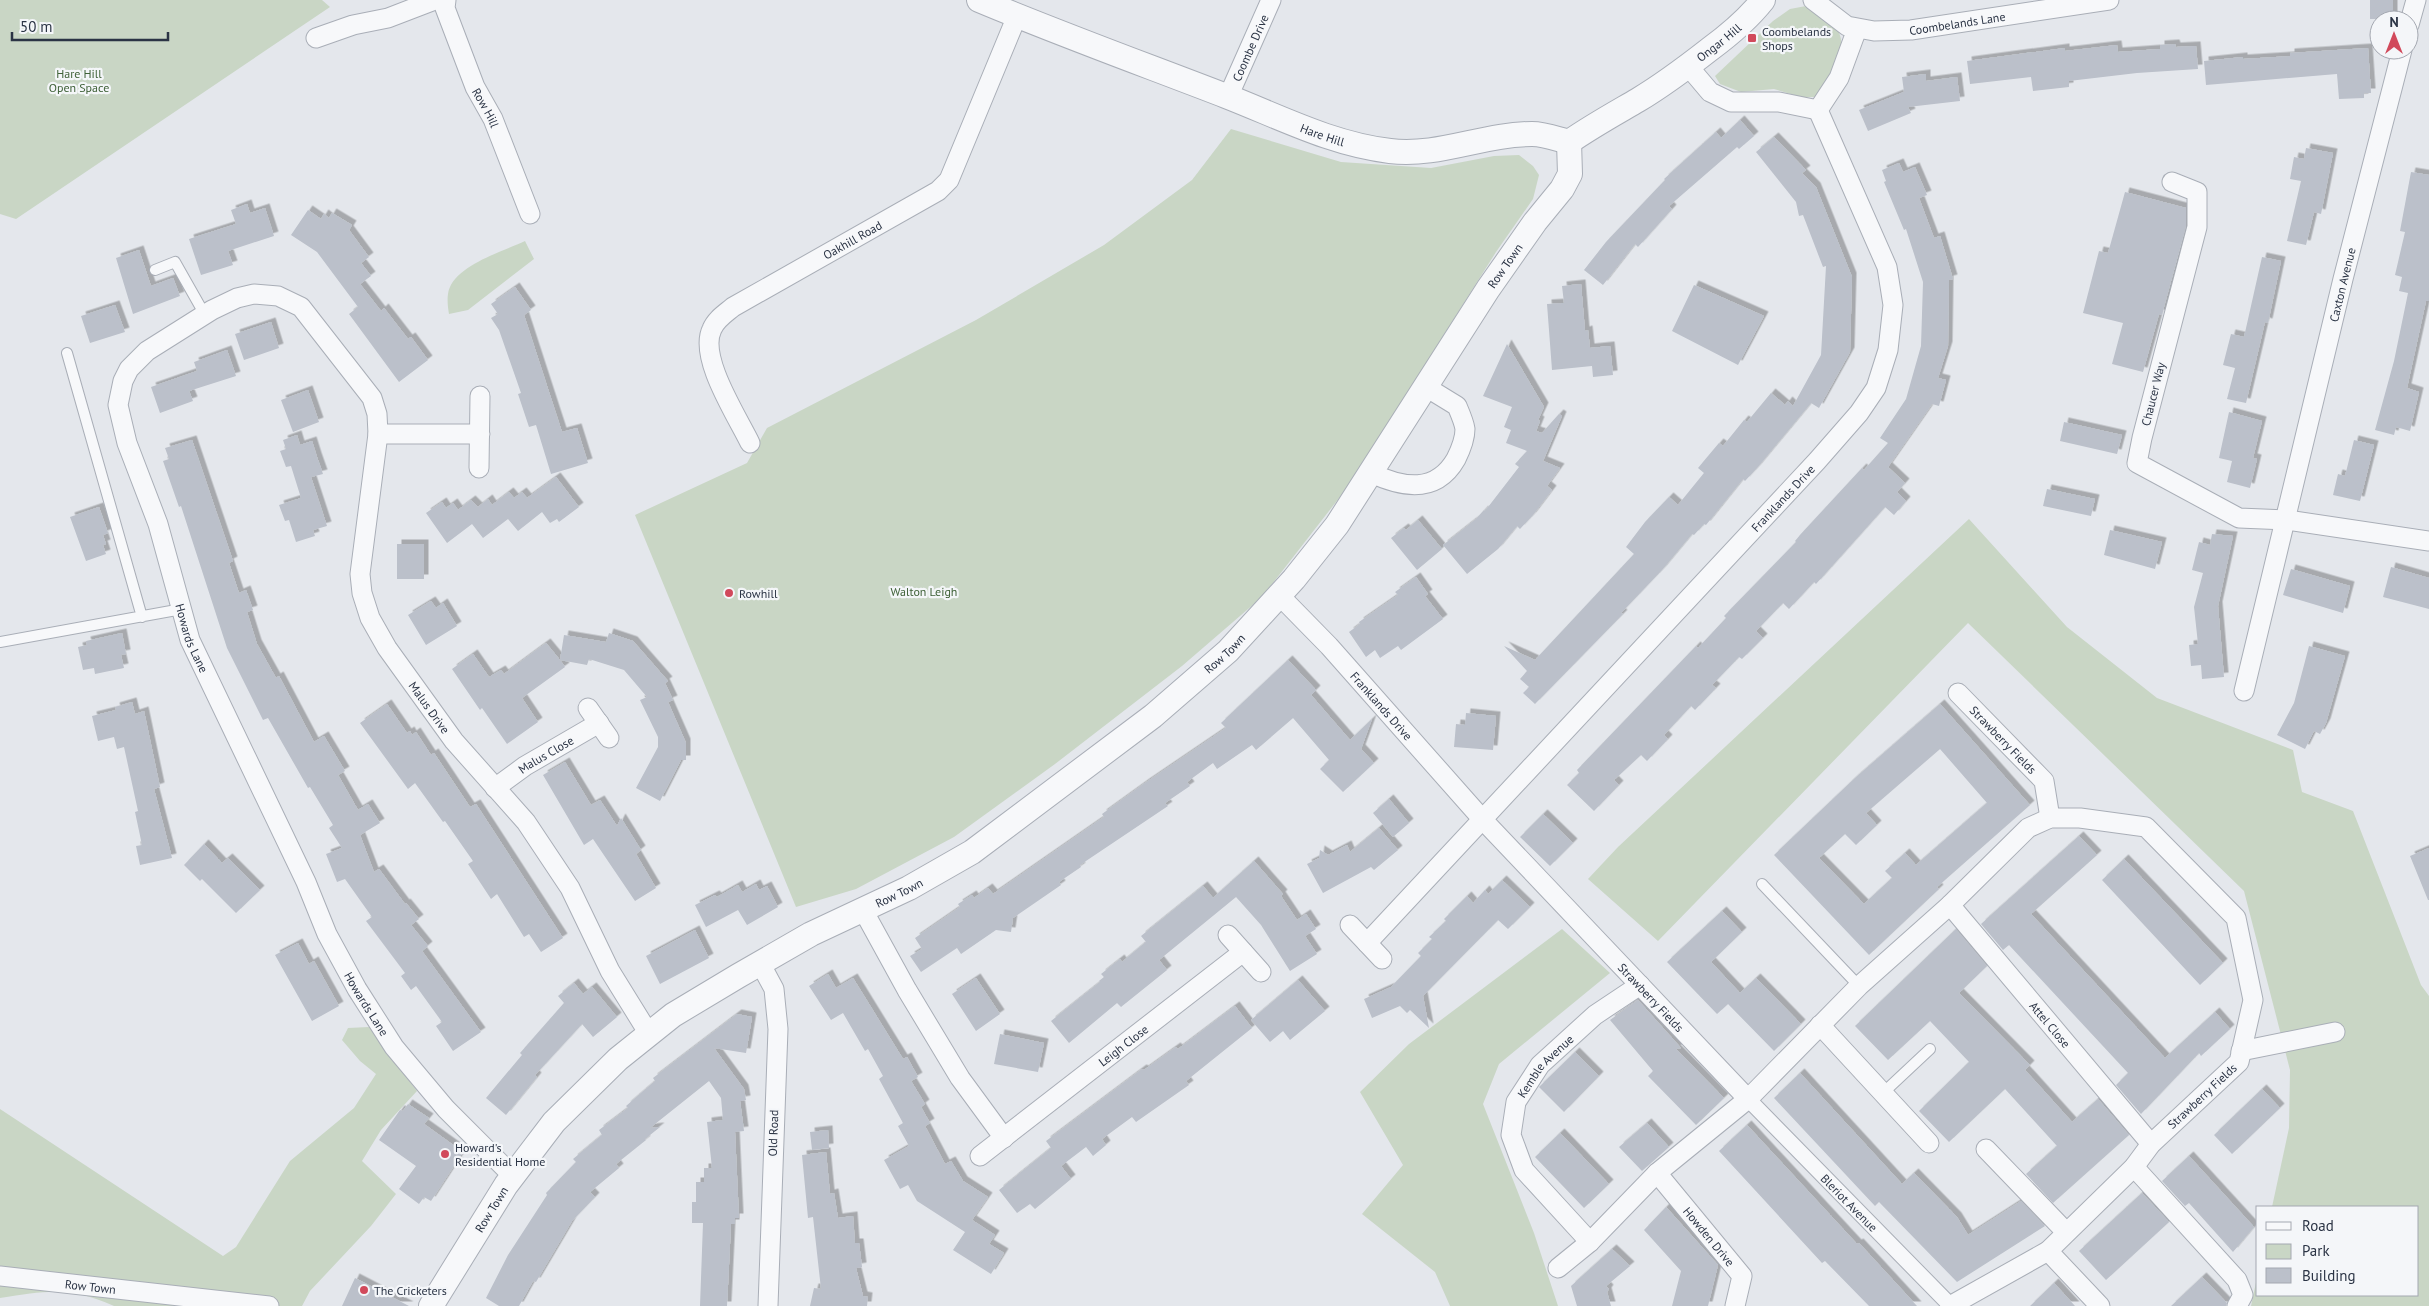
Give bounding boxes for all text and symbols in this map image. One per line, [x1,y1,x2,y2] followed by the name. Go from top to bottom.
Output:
[1908,8,2006,38] street label: Coombelands Lane
[12,10,169,42] scale bar
[2369,10,2419,60] north arrow
[1228,12,1271,83] street label: Coombe Drive
[2389,13,2399,31] text: N
[20,17,53,36] text: 50 m
[1693,20,1744,64] street label: Ongar Hill
[1762,24,1831,53] place label: Coombelands Shops
[1746,32,1758,44] marker: Coombelands Shops
[49,66,109,95] park label: Hare Hill Open Space
[469,85,503,130] street label: Row Hill
[1298,120,1347,149] street label: Hare Hill
[820,217,884,262] street label: Oakhill Road
[1484,240,1525,291] street label: Row Town
[2325,246,2358,323] street label: Caxton Avenue
[2138,360,2168,427] street label: Chaucer Way
[1748,461,1818,535] street label: Franklands Drive
[891,584,957,599] park label: Walton Leigh
[739,586,778,601] place label: Rowhill
[723,587,735,599] marker: Rowhill
[173,602,212,675] street label: Howards Lane
[1201,630,1248,676] street label: Row Town
[1348,668,1416,743] street label: Franklands Drive
[406,678,453,736] street label: Malus Drive
[1967,702,2040,777] street label: Strawberry Fields
[515,732,576,776] street label: Malus Close
[873,874,925,910] street label: Row Town
[1615,960,1687,1035] street label: Strawberry Fields
[341,969,392,1038] street label: Howards Lane
[2027,998,2074,1051] street label: Attel Close
[1095,1021,1151,1069] street label: Leigh Close
[1514,1031,1576,1100] street label: Kemble Avenue
[2164,1060,2240,1132] street label: Strawberry Fields
[765,1109,781,1157] street label: Old Road
[455,1140,545,1169] place label: Howard's Residential Home
[439,1148,451,1160] marker: Howard's Residential Home
[1818,1171,1881,1234] street label: Bleriot Avenue
[471,1183,511,1235] street label: Row Town
[1680,1204,1738,1269] street label: Howden Drive
[2256,1206,2419,1296] legend
[2302,1216,2334,1235] text: Road
[2302,1241,2330,1260] text: Park
[2302,1266,2356,1285] text: Building
[64,1276,117,1296] street label: Row Town
[374,1283,447,1298] place label: The Cricketers
[358,1284,370,1296] marker: The Cricketers

